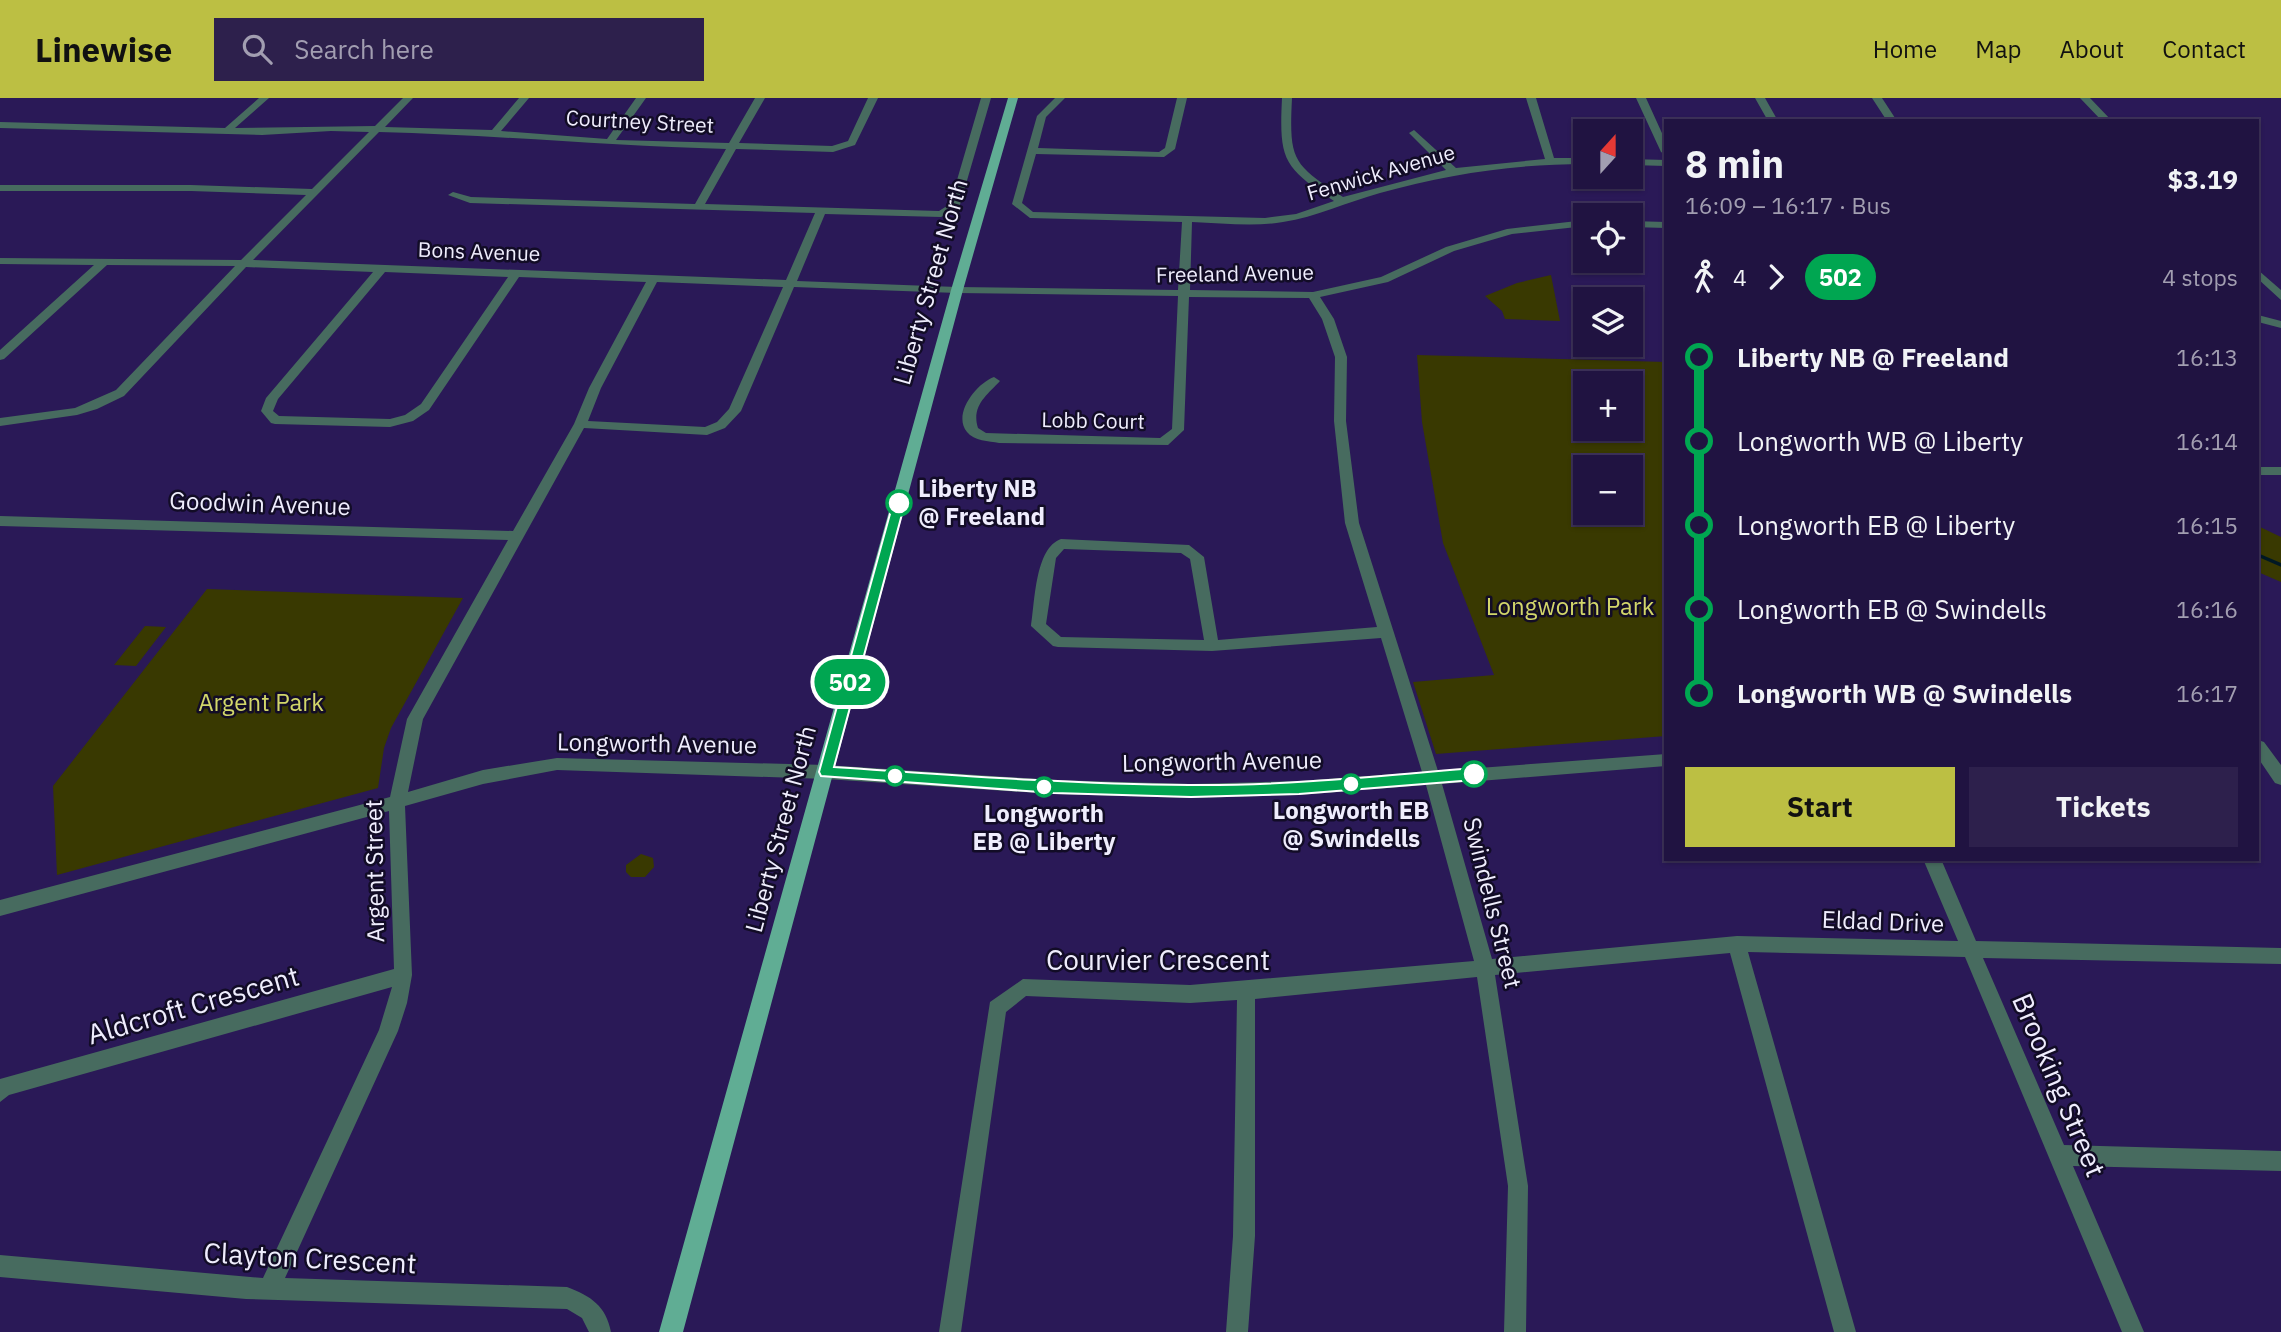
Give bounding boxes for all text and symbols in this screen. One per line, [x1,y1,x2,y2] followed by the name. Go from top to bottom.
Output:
[214,18,704,81] search box
[35,28,172,71] text: Linewise
[238,30,276,68] icon: search
[294,32,434,66] text: Search here
[1873,33,1937,65] text: Home
[1975,33,2021,65] text: Map
[2059,33,2124,65] text: About
[2162,33,2246,65] text: Contact
[565,103,715,139] street label: Courtney Street
[1573,119,1643,189] north arrow
[1573,119,1643,525] map controls
[1303,138,1458,207] street label: Fenwick Avenue
[1685,139,1784,188] text: 8 min
[2168,162,2238,196] text: $3.19
[885,175,975,388] street label: Liberty Street North
[1685,190,1891,220] text: 16:09 – 16:17 · Bus
[1573,203,1643,273] button: locate
[417,235,541,267] street label: Bons Avenue
[1156,258,1314,288] street label: Freeland Avenue
[1685,258,1723,296] icon: walk
[1757,258,1795,296] icon: forward
[1819,261,1862,293] text: 502
[1733,262,1747,292] text: 4
[2162,262,2238,292] text: 4 stops
[1573,287,1643,357] button: layers
[1737,340,2009,374] text: Liberty NB @ Freeland
[2176,342,2238,372] text: 16:13
[1573,371,1643,441] button: +
[1041,405,1145,435] street label: Lobb Court
[1737,424,2023,458] text: Longworth WB @ Liberty
[2176,426,2238,456] text: 16:14
[1573,455,1643,525] button: −
[918,472,1045,532] place label: Liberty NB @ Freeland
[169,484,351,522] street label: Goodwin Avenue
[886,490,912,516] marker: Liberty NB @ Freeland
[1737,508,2015,542] text: Longworth EB @ Liberty
[2176,510,2238,540] text: 16:15
[1486,590,1655,622] park label: Longworth Park
[1737,592,2047,626] text: Longworth EB @ Swindells
[2176,594,2238,624] text: 16:16
[810,659,890,705] line badge: 502
[828,666,872,698] text: 502
[1737,676,2072,710] text: Longworth WB @ Swindells
[2176,678,2238,708] text: 16:17
[198,686,324,718] park label: Argent Park
[737,722,823,936] street label: Liberty Street North
[557,725,757,761] street label: Longworth Avenue
[1122,743,1322,779] street label: Longworth Avenue
[1461,761,1487,787] unlabelled marker
[885,766,905,786] unlabelled marker
[1685,767,1955,847] button: Start
[1969,767,2238,847] button: Tickets
[1341,774,1361,794] marker: Longworth EB @ Swindells
[1034,777,1054,797] marker: Longworth EB @ Liberty
[1273,794,1429,854] place label: Longworth EB @ Swindells
[972,797,1116,857] place label: Longworth EB @ Liberty
[357,799,391,943] street label: Argent Street
[1456,814,1530,992] street label: Swindells Street
[1821,903,1945,939] street label: Eldad Drive
[1046,941,1270,978] street label: Courvier Crescent
[83,957,303,1052] street label: Aldcroft Crescent
[2004,988,2115,1182] street label: Brooking Street
[203,1233,417,1282] street label: Clayton Crescent

